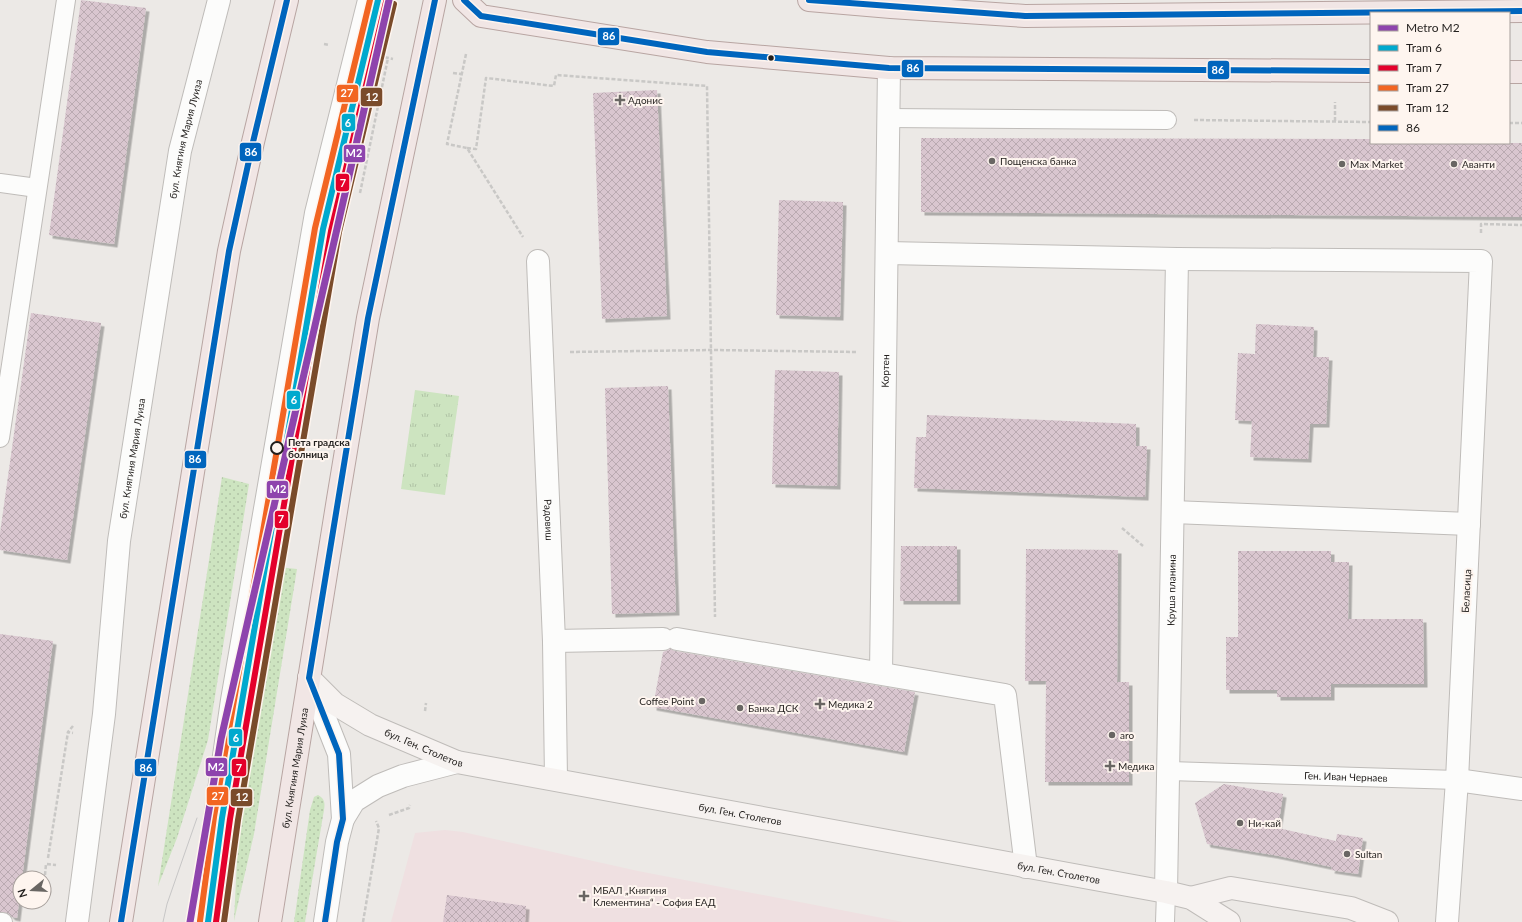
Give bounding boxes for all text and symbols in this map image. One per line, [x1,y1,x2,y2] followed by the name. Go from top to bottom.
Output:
[1370,12,1510,144] legend
[1406,20,1460,35] text: Metro M2
[597,27,620,46] line badge: 86
[603,29,616,42] text: 86
[1406,40,1442,55] text: Tram 6
[766,53,776,63] unlabelled marker
[901,59,924,78] line badge: 86
[1207,60,1230,80] line badge: 86
[1406,60,1442,75] text: Tram 7
[907,61,920,74] text: 86
[1212,63,1225,76] text: 86
[167,78,204,199] street label: бул. Княгиня Мария Луиза
[1406,80,1449,95] text: Tram 27
[336,84,359,103] line badge: 27
[341,86,353,99] text: 27
[360,87,383,107] line badge: 12
[366,90,378,103] text: 12
[628,94,663,106] place label: Адонис
[615,95,625,105] marker: Адонис
[1406,100,1449,115] text: Tram 12
[341,113,356,132] line badge: 6
[345,116,352,129] text: 6
[1406,120,1420,135] text: 86
[239,142,262,162] line badge: 86
[343,144,366,163] line badge: M2
[245,145,258,158] text: 86
[346,146,362,159] text: M2
[1000,155,1076,167] place label: Пощенска банка
[987,156,997,166] marker: Пощенска банка
[1350,158,1403,170] place label: Max Market
[1462,158,1495,170] place label: Аванти
[1337,159,1347,169] marker: Max Market
[1449,159,1459,169] marker: Аванти
[335,173,350,192] line badge: 7
[340,176,346,189] text: 7
[879,354,891,388] street label: Кортен
[286,390,301,410] line badge: 6
[291,393,298,406] text: 6
[117,397,147,520] street label: бул. Княгиня Мария Луиза
[288,436,350,460] place label: Пета градска болница
[270,441,284,455] marker: Пета градска болница
[184,450,207,469] line badge: 86
[189,452,202,465] text: 86
[266,480,289,499] line badge: M2
[270,482,286,495] text: M2
[542,499,556,541] street label: Радовиш
[274,510,289,529] line badge: 7
[278,512,284,525] text: 7
[1165,554,1178,626] street label: Круша планина
[1459,569,1473,613] street label: Беласица
[639,695,694,707] place label: Coffee Point
[697,696,707,706] marker: Coffee Point
[828,698,873,710] place label: Медика 2
[815,699,825,709] marker: Медика 2
[748,702,799,714] place label: Банка ДСК
[735,703,745,713] marker: Банка ДСК
[279,707,310,829] street label: бул. Княгиня Мария Луиза
[383,726,464,769] street label: бул. Ген. Столетов
[228,728,243,747] line badge: 6
[1120,729,1134,741] place label: aro
[1107,730,1117,740] marker: aro
[233,731,240,744] text: 6
[205,757,228,777] line badge: M2
[134,758,157,777] line badge: 86
[231,758,247,777] line badge: 7
[208,760,224,773] text: M2
[1118,760,1154,772] place label: Медика
[140,761,153,774] text: 86
[236,761,242,774] text: 7
[1105,761,1115,771] marker: Медика
[1304,769,1388,784] street label: Ген. Иван Чернаев
[206,786,229,806] line badge: 27
[230,788,253,807] line badge: 12
[212,789,224,802] text: 27
[236,790,248,803] text: 12
[698,800,783,827] street label: бул. Ген. Столетов
[1248,817,1281,829] place label: Ни-кай
[1235,818,1245,828] marker: Ни-кай
[1355,848,1382,860] place label: Sultan
[1342,849,1352,859] marker: Sultan
[1016,859,1101,886] street label: бул. Ген. Столетов
[12,870,52,910] north arrow
[593,884,716,908] place label: МБАЛ „Княгиня Клементина“ - София ЕАД
[15,887,30,899] text: N
[578,890,590,902] marker: МБАЛ „Княгиня Клементина“ - София ЕАД

